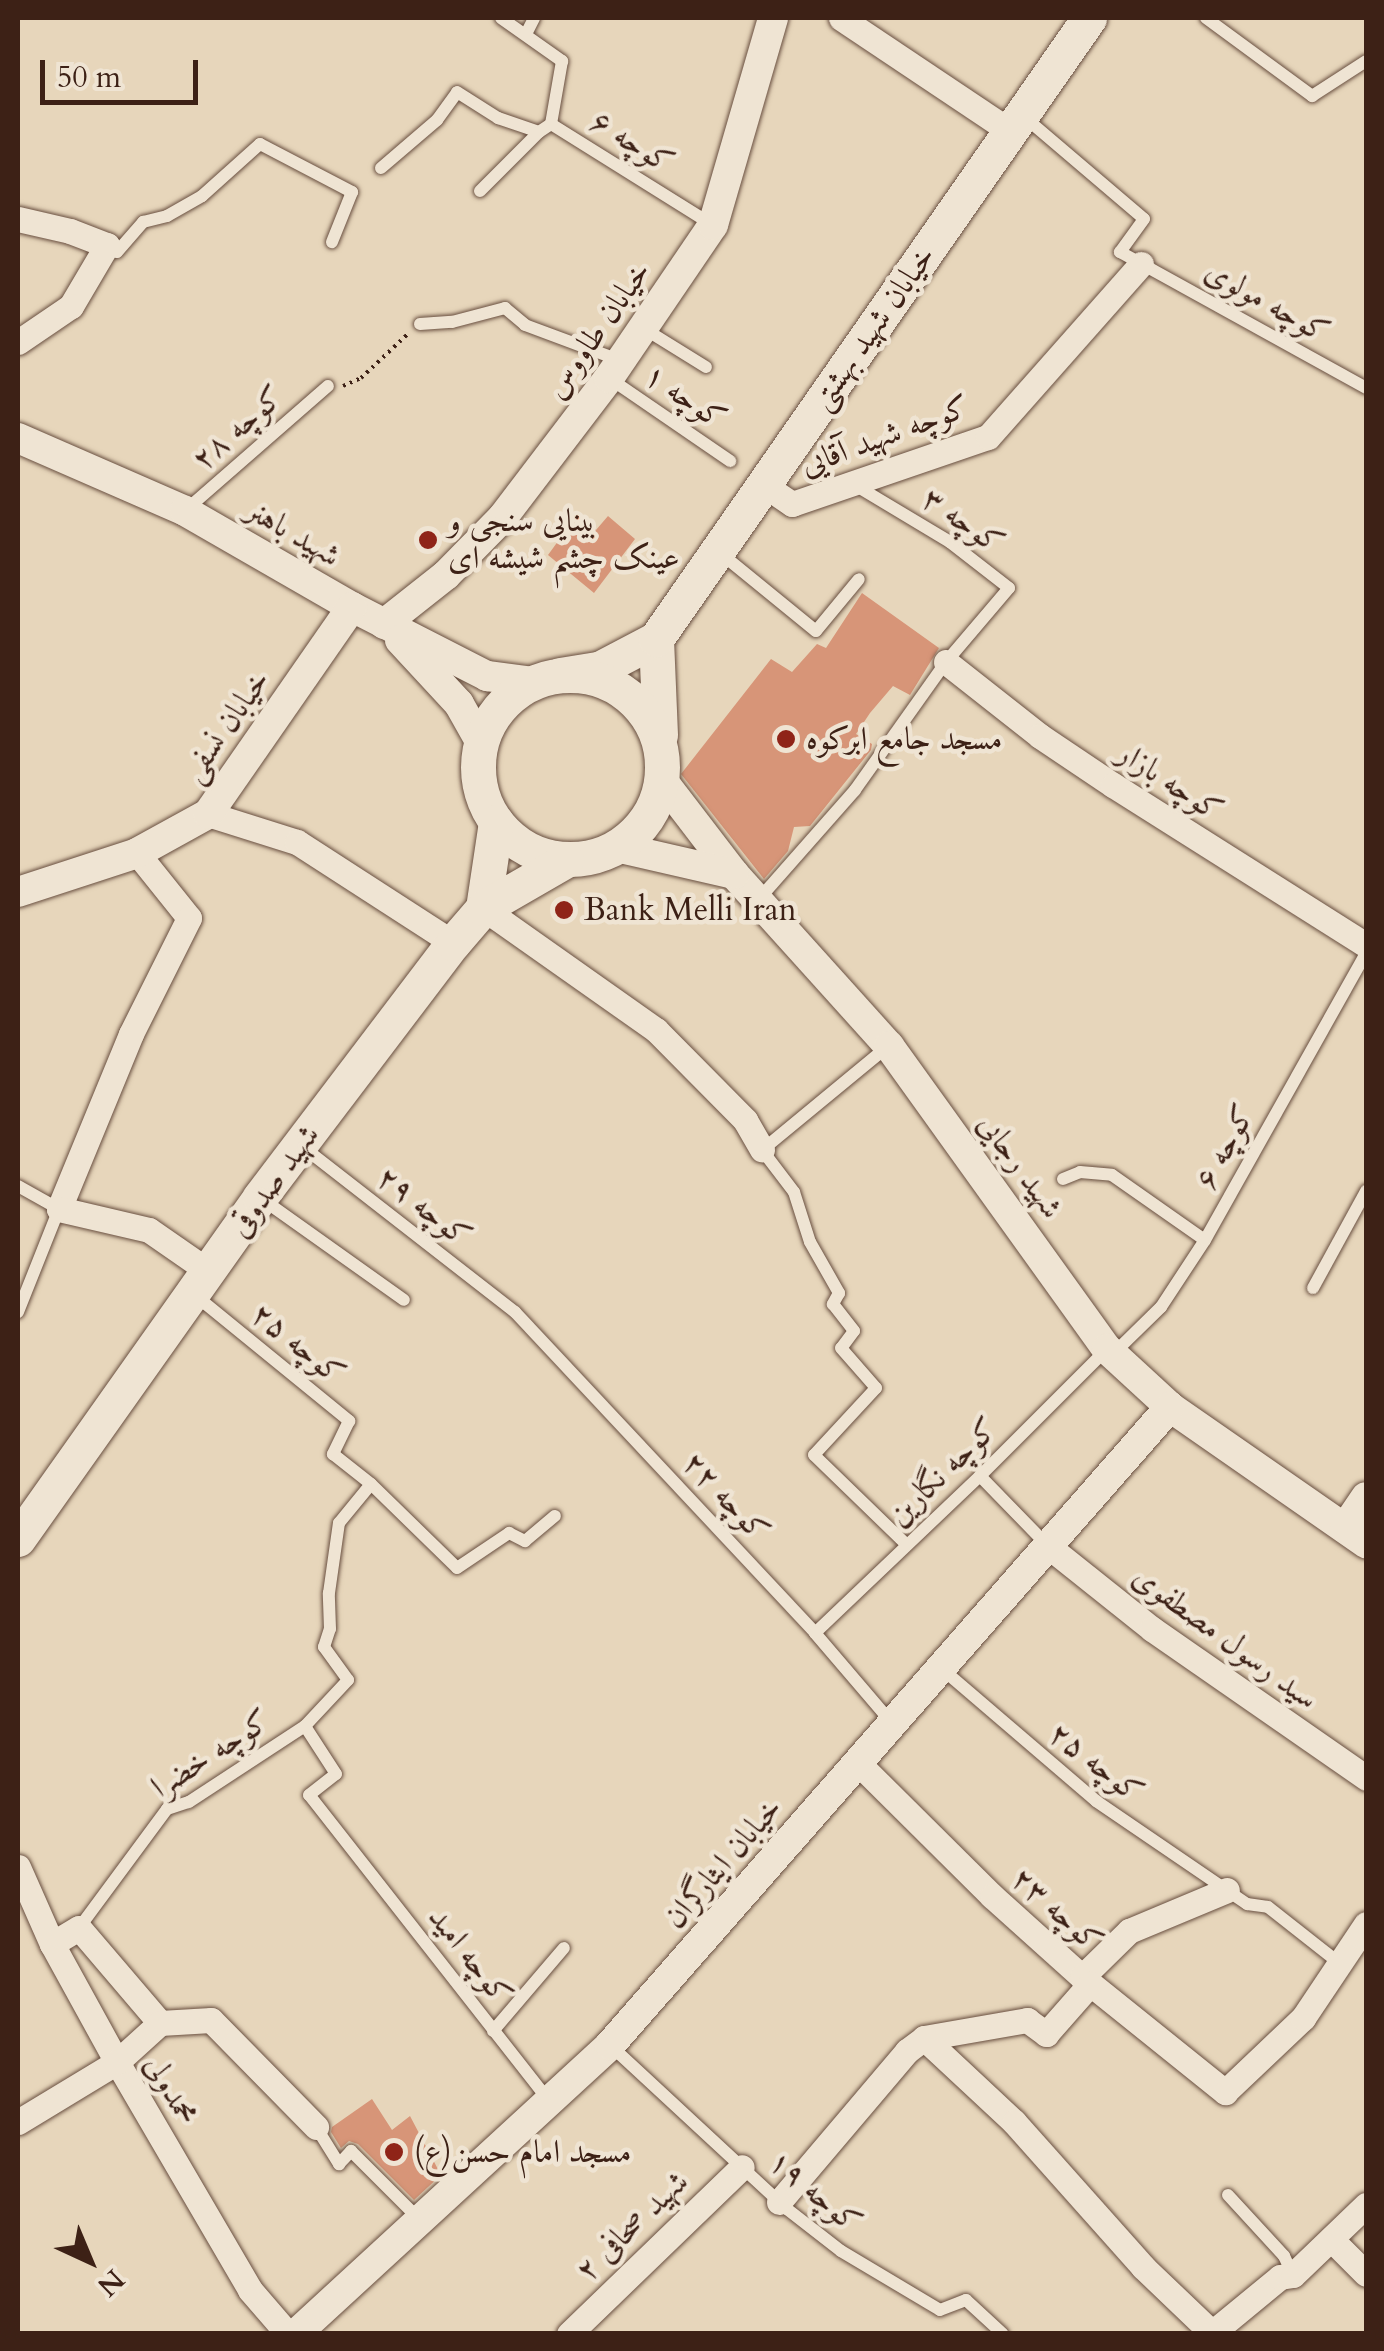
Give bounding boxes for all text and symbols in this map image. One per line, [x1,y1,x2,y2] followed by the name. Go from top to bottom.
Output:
[45,40,202,102] scale bar
[57,57,121,98] text: 50 m
[583,102,681,182] street label: کوچه ۶
[802,238,944,418] street label: خیابان شهید بهشتی
[1198,252,1336,352] street label: کوچه مولوی
[537,254,659,406] street label: خیابان طاووس
[637,356,733,438] street label: کوچه ۱
[184,378,292,478] street label: کوچه ۲۸
[795,388,975,484] street label: کوچه شهید آقایی
[915,479,1011,563] street label: کوچه ۳
[239,491,347,575] street label: شهید باهنر
[448,503,680,578] place label: بینایی سنجی و عینک چشم شیشه ای
[417,529,439,551] marker: بینایی سنجی و عینک چشم شیشه ای
[174,663,278,789] street label: خیابان نسفی
[806,720,1002,758] place label: مسجد جامع ابرکوه
[775,728,797,750] marker: مسجد جامع ابرکوه
[1110,734,1230,830] street label: کوچه بازار
[584,891,797,929] place label: Bank Melli Iran
[553,899,575,921] marker: Bank Melli Iran
[1186,1098,1264,1196] street label: کوچه ۶
[969,1106,1071,1226] street label: شهید رجایی
[220,1117,328,1245] street label: شهید صدوقی
[369,1158,479,1256] street label: کوچه ۲۹
[243,1295,353,1393] street label: کوچه ۲۵
[880,1410,1006,1534] street label: کوچه نگارین
[675,1444,777,1550] street label: کوچه ۲۲
[1125,1558,1325,1718] street label: سید رسول مصطفوی
[144,1701,278,1807] street label: کوچه خضرا
[1041,1714,1151,1812] street label: کوچه ۲۵
[656,1790,790,1936] street label: خیابان ایثارگران
[1003,1859,1111,1961] street label: کوچه ۲۳
[420,1899,520,2013] street label: کوچه امید
[136,2048,206,2132] street label: محمدولی
[414,2133,632,2171] place label: مسجد امام حسن(ع)
[383,2141,405,2163] marker: مسجد امام حسن(ع)
[761,2142,869,2242] street label: کوچه ۱۹
[567,2163,697,2289] street label: شهید صحافی ۲
[40,2211,140,2311] north arrow
[89,2260,133,2305] text: N

